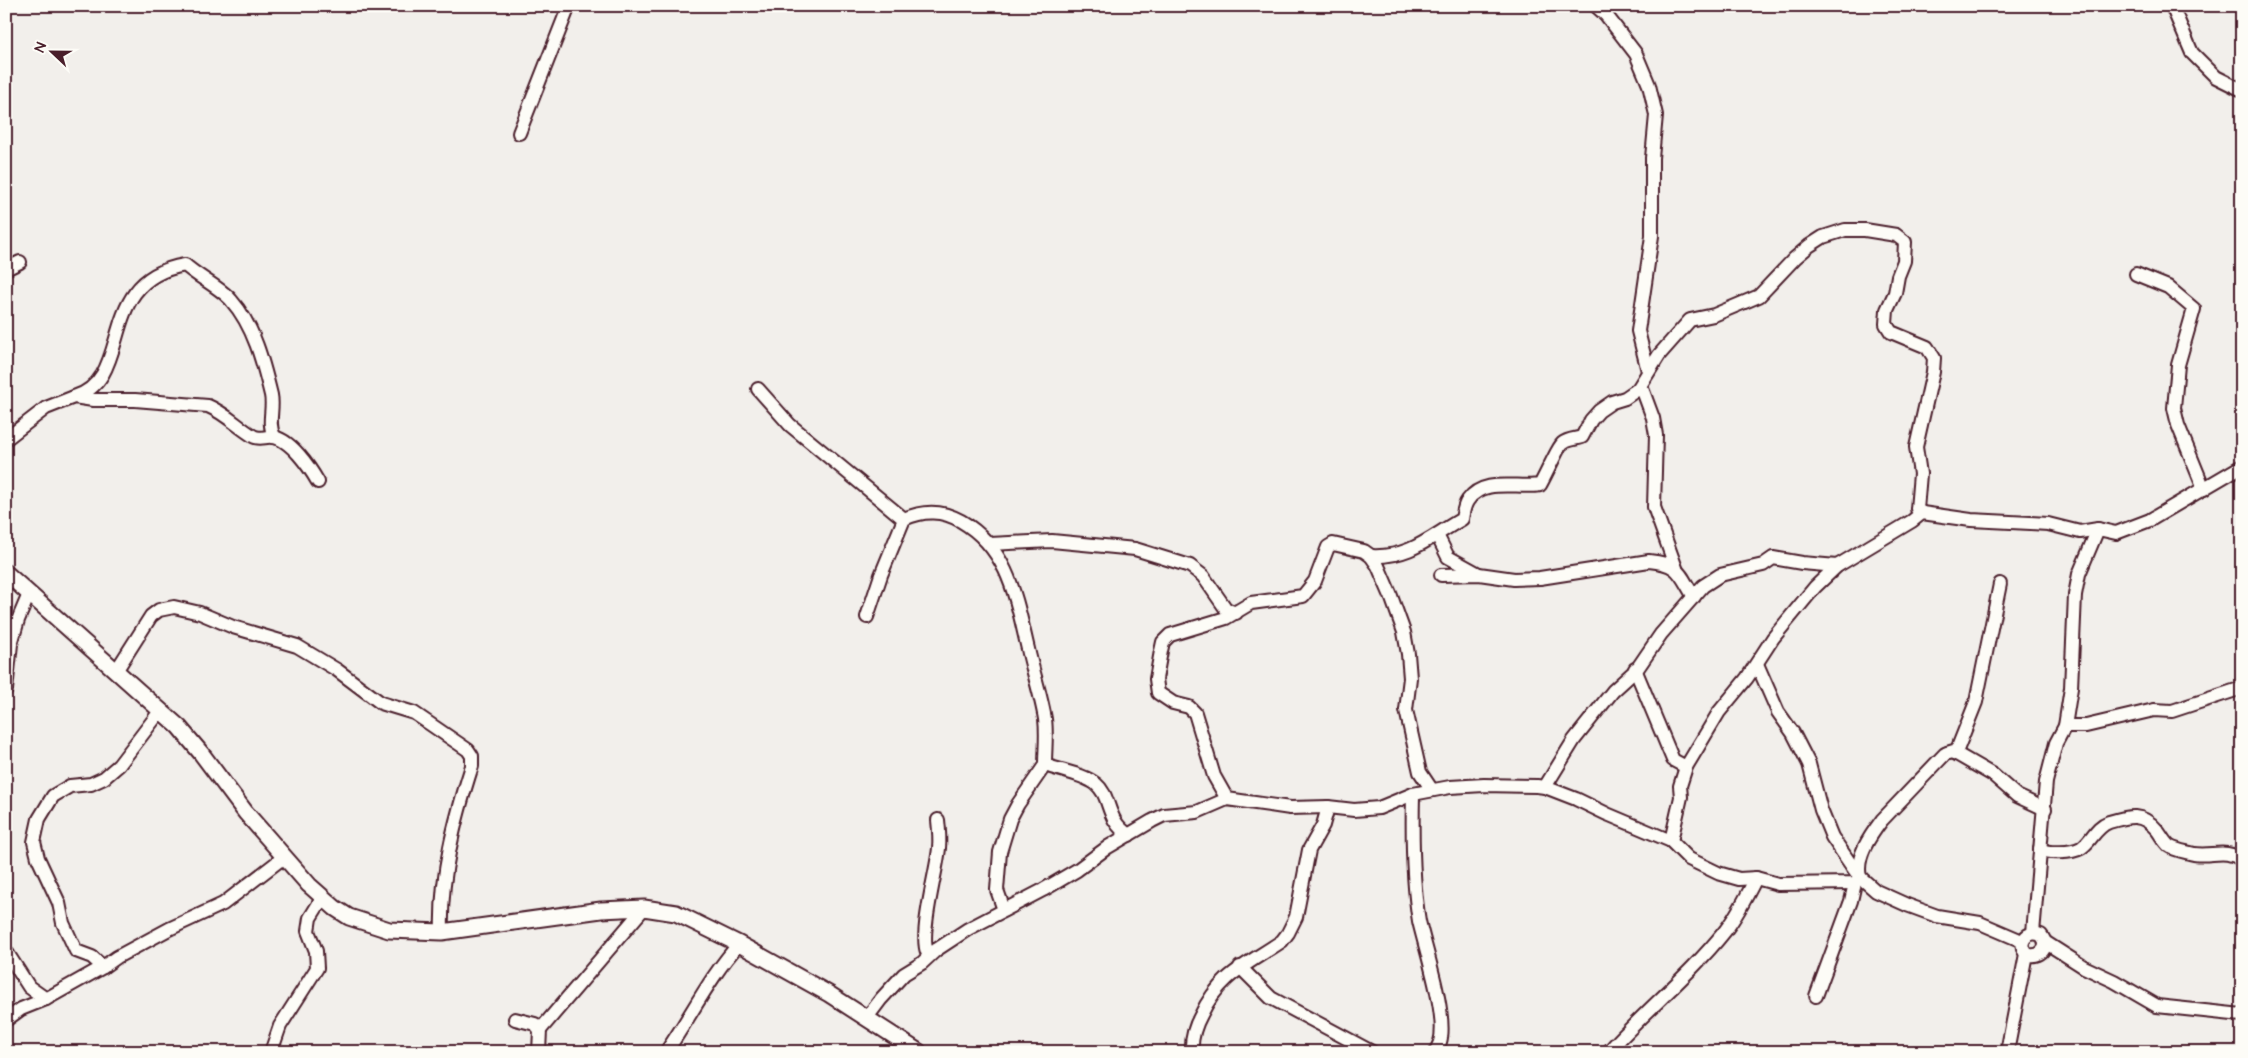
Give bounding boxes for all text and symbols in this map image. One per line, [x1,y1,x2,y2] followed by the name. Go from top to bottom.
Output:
[28,28,78,78] north arrow
[30,39,52,55] text: N

